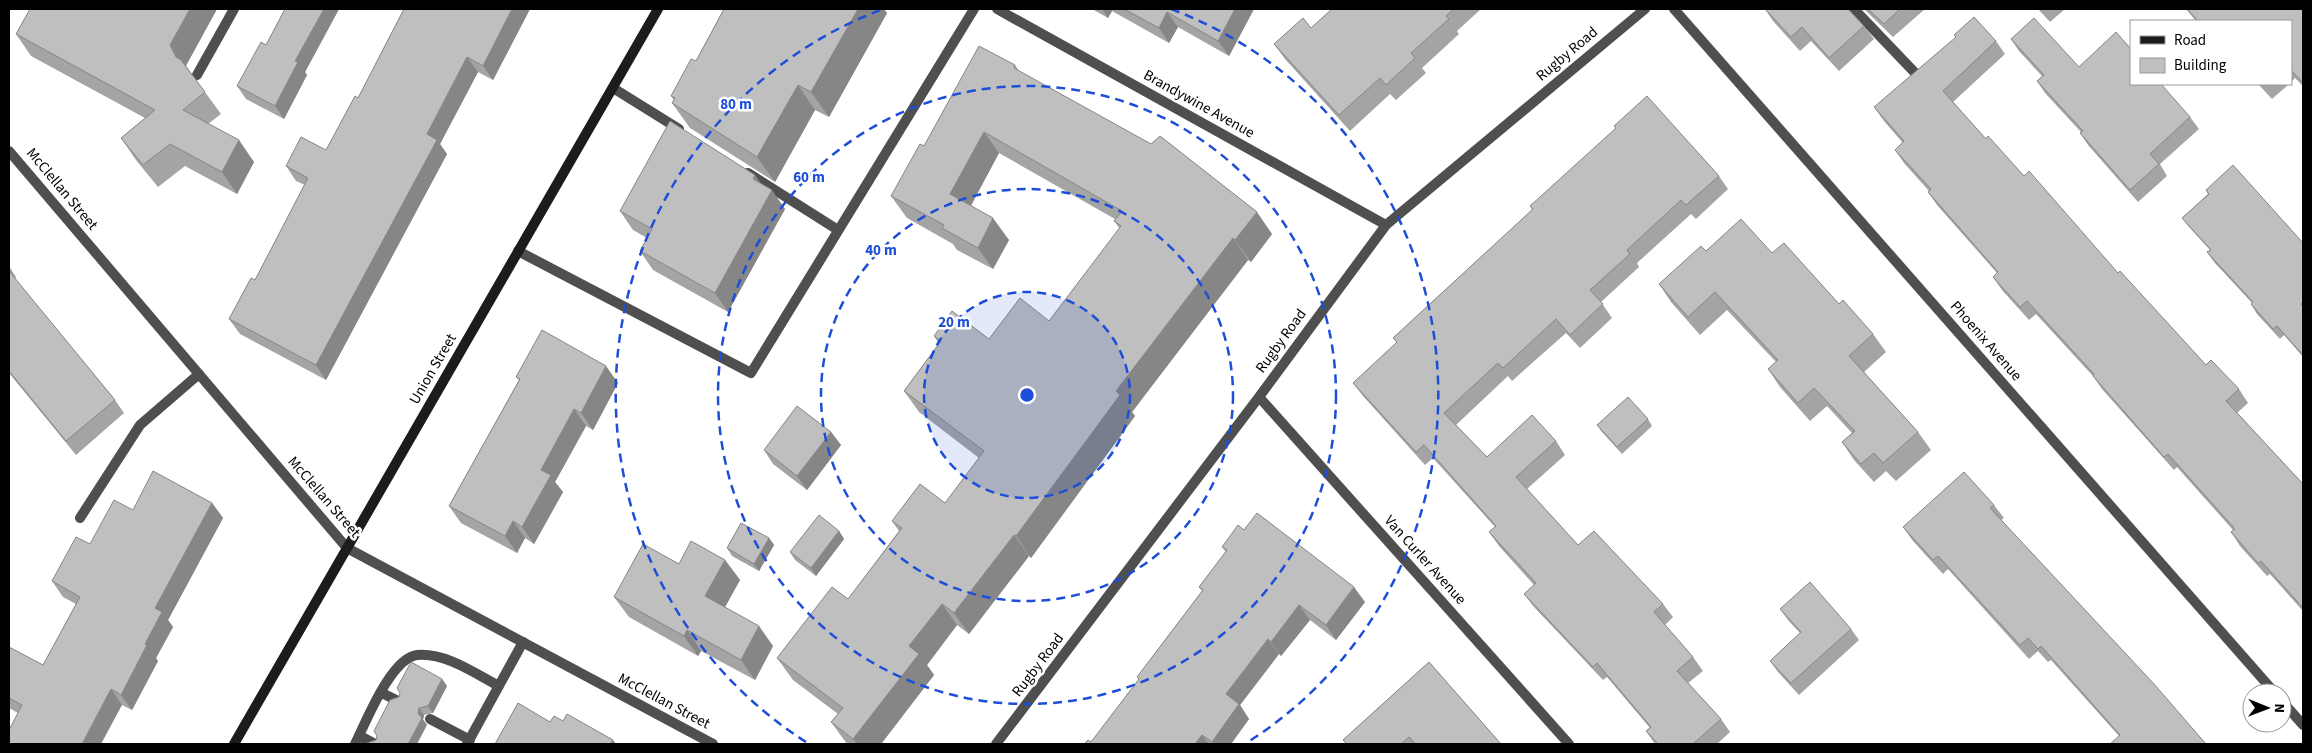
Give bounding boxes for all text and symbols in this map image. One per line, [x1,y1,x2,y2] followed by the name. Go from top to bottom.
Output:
[2130,20,2292,85] legend
[1532,22,1602,86] street label: Rugby Road
[2174,30,2206,51] text: Road
[2174,55,2227,76] text: Building
[1140,65,1258,143] street label: Brandywine Avenue
[720,94,752,115] text: 80 m
[21,143,103,235] street label: McClellan Street
[793,167,825,188] text: 60 m
[865,240,897,261] text: 40 m
[1945,296,2027,386] street label: Phoenix Avenue
[1251,305,1311,377] street label: Rugby Road
[938,312,970,333] text: 20 m
[404,330,462,408] street label: Union Street
[1018,386,1036,404] centre of rings
[283,452,365,542] street label: McClellan Street
[1379,511,1471,609] street label: Van Curler Avenue
[1007,629,1069,701] street label: Rugby Road
[614,668,714,734] street label: McClellan Street
[2242,683,2292,733] north arrow
[2269,703,2289,713] text: N

